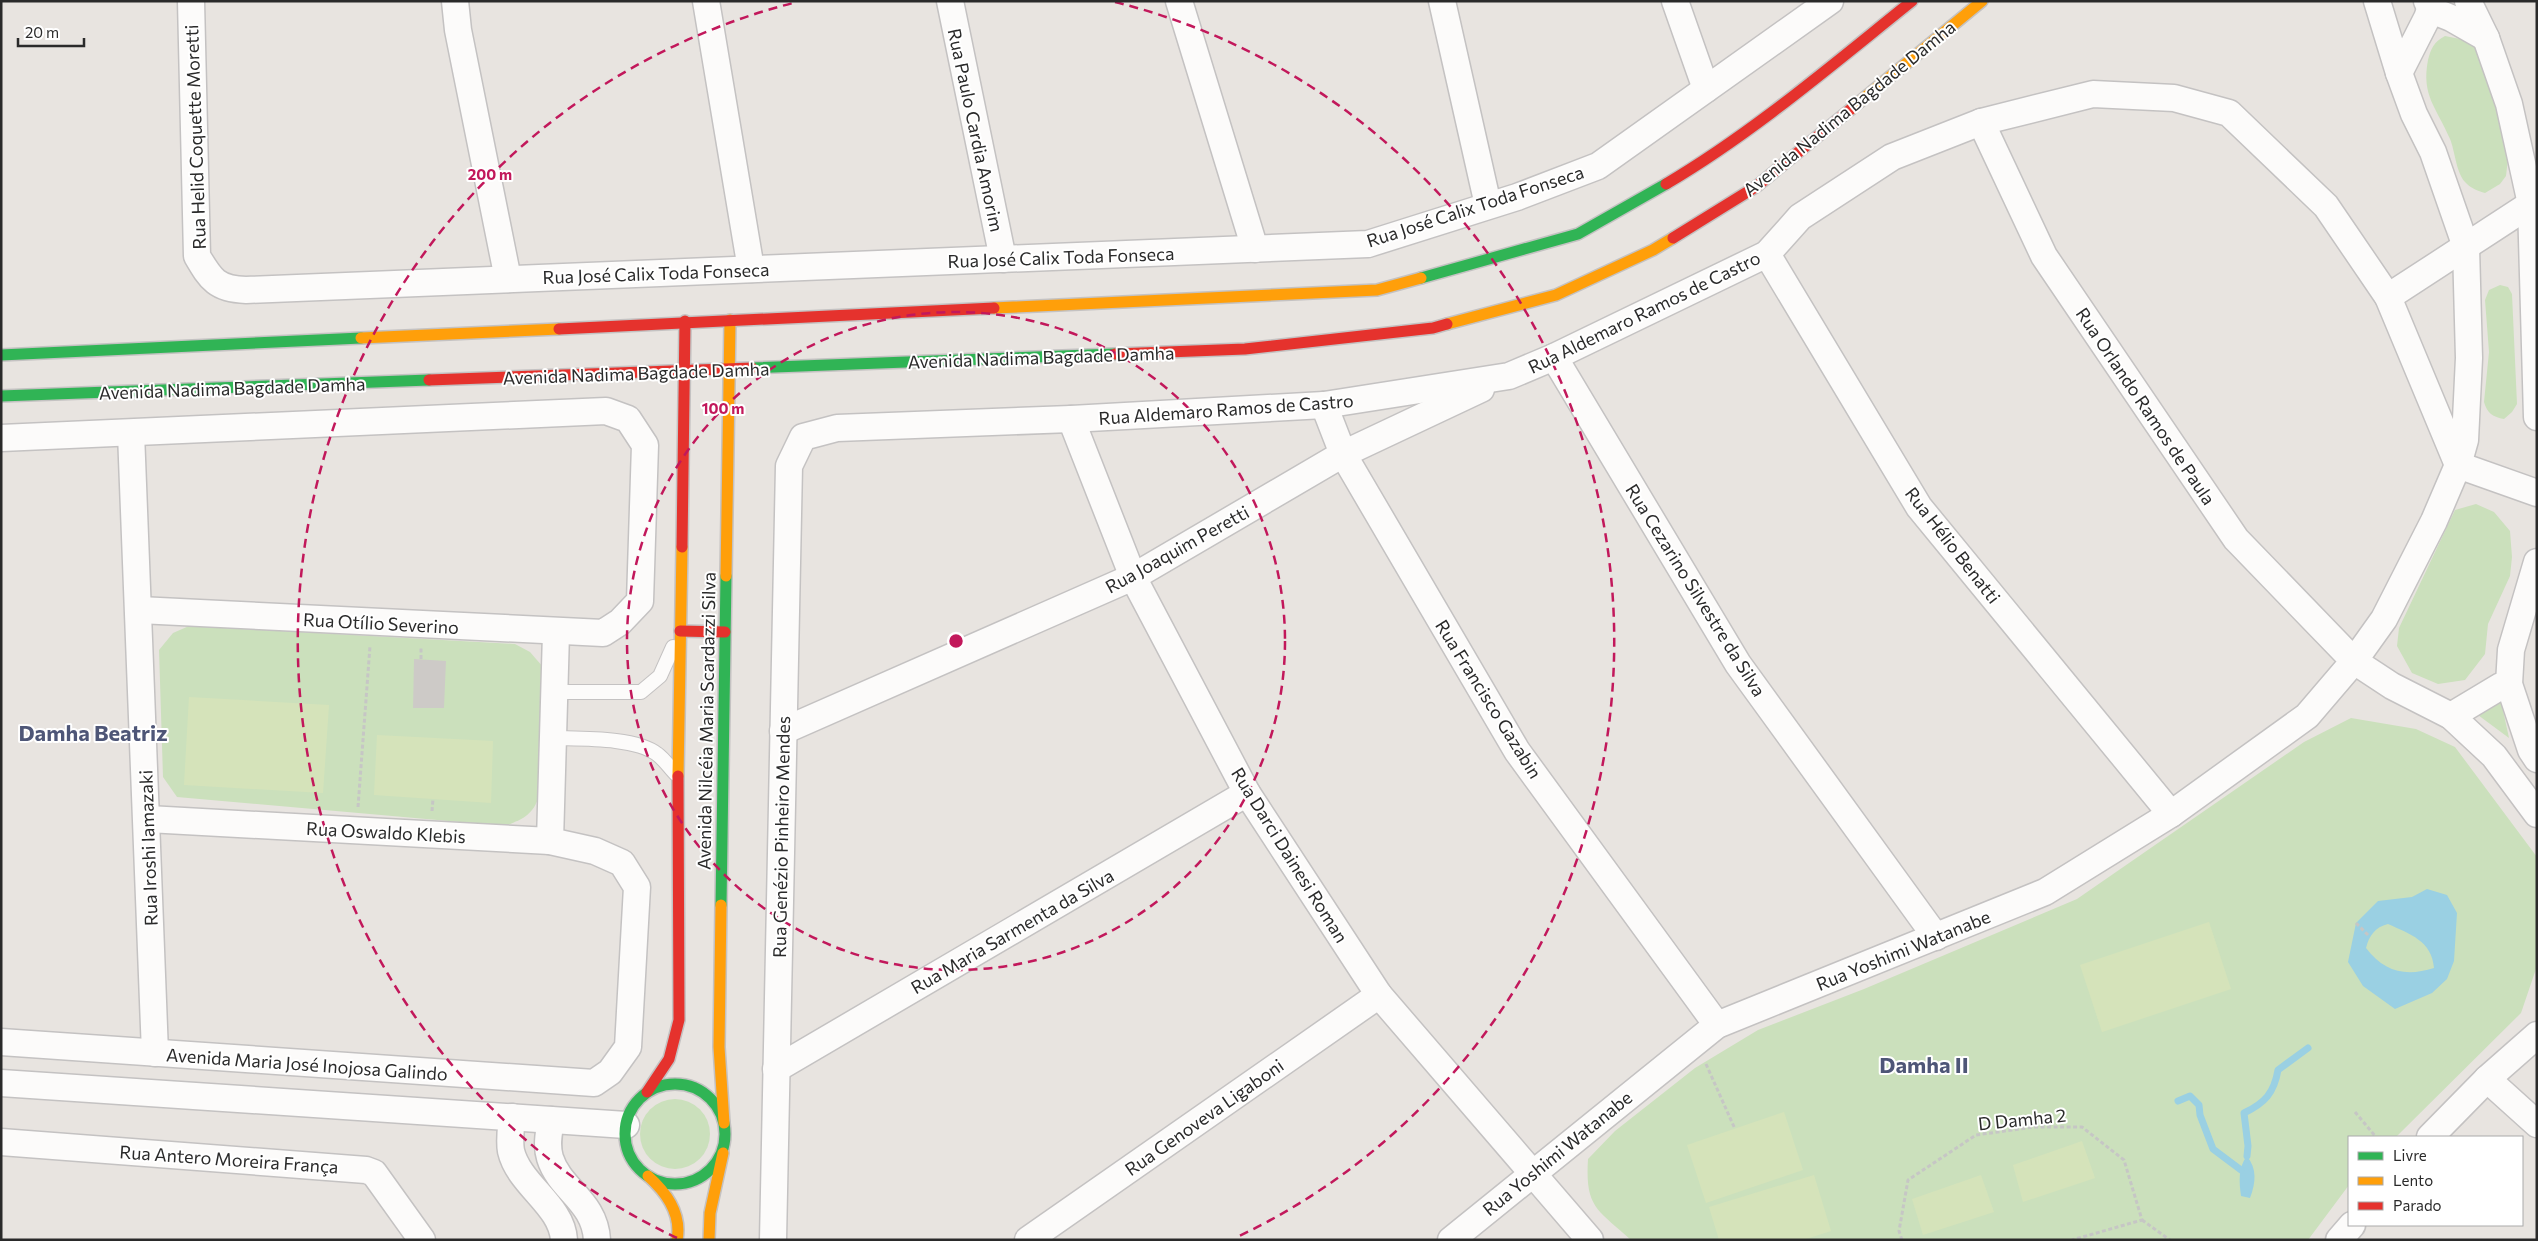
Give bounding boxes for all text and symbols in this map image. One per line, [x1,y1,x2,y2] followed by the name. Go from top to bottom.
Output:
[18,15,84,47] scale bar
[1738,15,1960,201] street label: Avenida Nadima Bagdade Damha
[25,23,59,41] text: 20 m
[180,24,210,250] street label: Rua Helid Coquette Moretti
[944,26,1008,234] street label: Rua Paulo Cardia Amorim
[1364,160,1586,252] street label: Rua José Calix Toda Fonseca
[468,165,512,183] text: 200 m
[947,242,1175,272] street label: Rua José Calix Toda Fonseca
[1524,246,1764,378] street label: Rua Aldemaro Ramos de Castro
[542,258,770,288] street label: Rua José Calix Toda Fonseca
[2072,303,2220,509] street label: Rua Orlando Ramos de Paula
[907,341,1175,373] street label: Avenida Nadima Bagdade Damha
[502,357,770,389] street label: Avenida Nadima Bagdade Damha
[98,372,366,404] street label: Avenida Nadima Bagdade Damha
[1098,389,1354,429] street label: Rua Aldemaro Ramos de Castro
[702,399,744,417] text: 100 m
[1621,480,1771,700] street label: Rua Cezarino Silvestre da Silva
[1901,482,2005,608] street label: Rua Hélio Benatti
[1101,500,1253,598] street label: Rua Joaquim Peretti
[692,572,720,870] street label: Avenida Nilcéia Maria Scardazzi Silva
[302,608,460,638] street label: Rua Otílio Severino
[1431,616,1547,782] street label: Rua Francisco Gazabin
[947,632,965,650] centre of rings
[768,716,794,958] street label: Rua Genézio Pinheiro Mendes
[18,719,168,746] district label: Damha Beatriz
[1227,763,1353,947] street label: Rua Darci Dainesi Roman
[134,770,162,926] street label: Rua Iroshi Iamazaki
[306,817,466,847] street label: Rua Oswaldo Klebis
[907,864,1117,998] street label: Rua Maria Sarmenta da Silva
[1813,905,1993,995] street label: Rua Yoshimi Watanabe
[166,1043,448,1085] street label: Avenida Maria José Inojosa Galindo
[1879,1051,1969,1078] district label: Damha II
[1120,1054,1288,1180] street label: Rua Genoveva Ligaboni
[1478,1086,1636,1220] street label: Rua Yoshimi Watanabe
[1977,1103,2067,1135] street label: D Damha 2
[2348,1136,2523,1226] legend
[119,1140,339,1178] street label: Rua Antero Moreira França
[2393,1146,2427,1164] text: Livre
[2393,1171,2433,1189] text: Lento
[2393,1196,2442,1214] text: Parado

